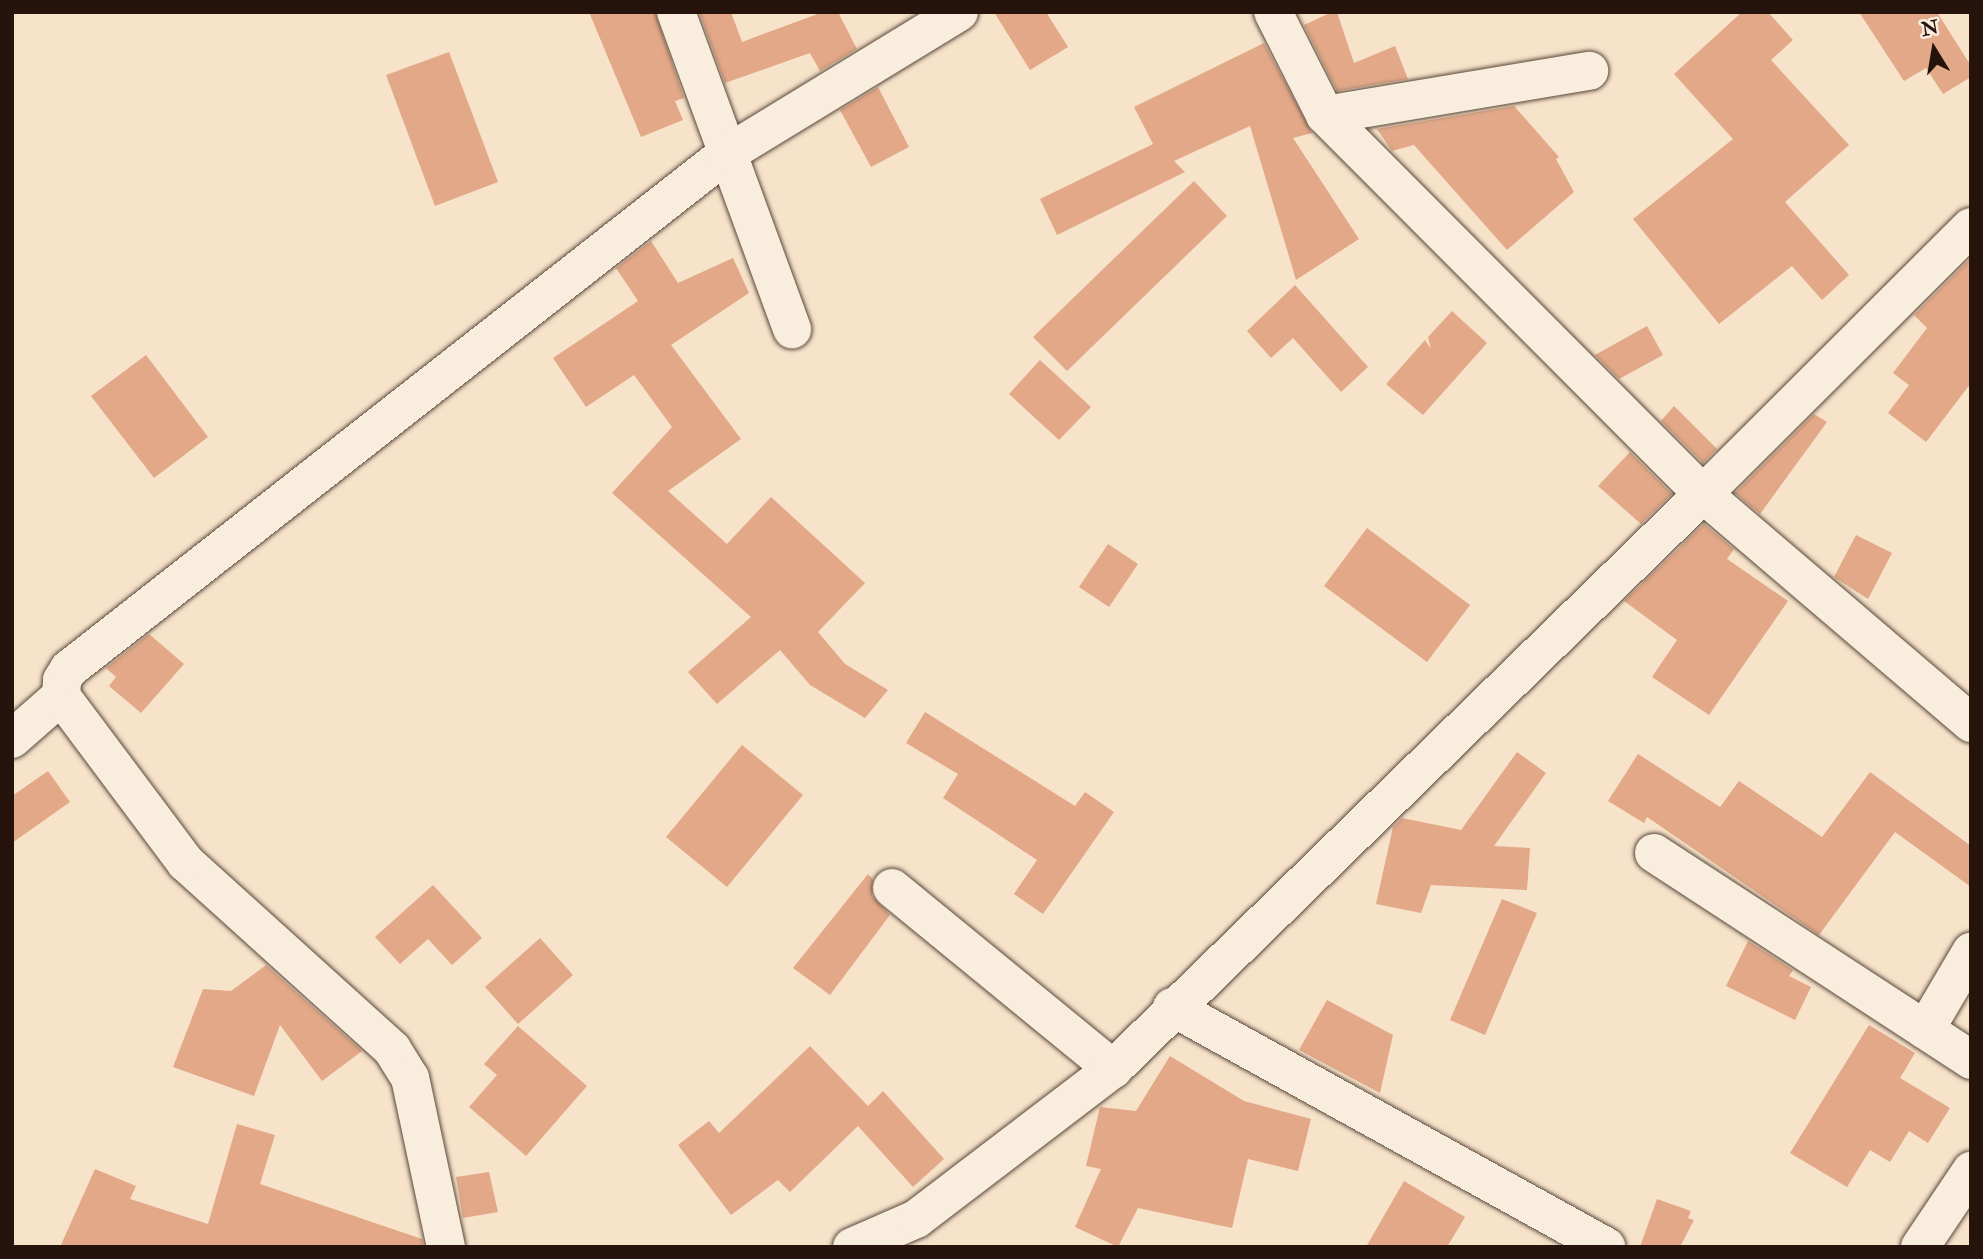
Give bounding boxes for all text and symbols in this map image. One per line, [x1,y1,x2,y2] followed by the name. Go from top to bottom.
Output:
[1899,14,1969,84] north arrow
[1919,15,1941,42] text: N

